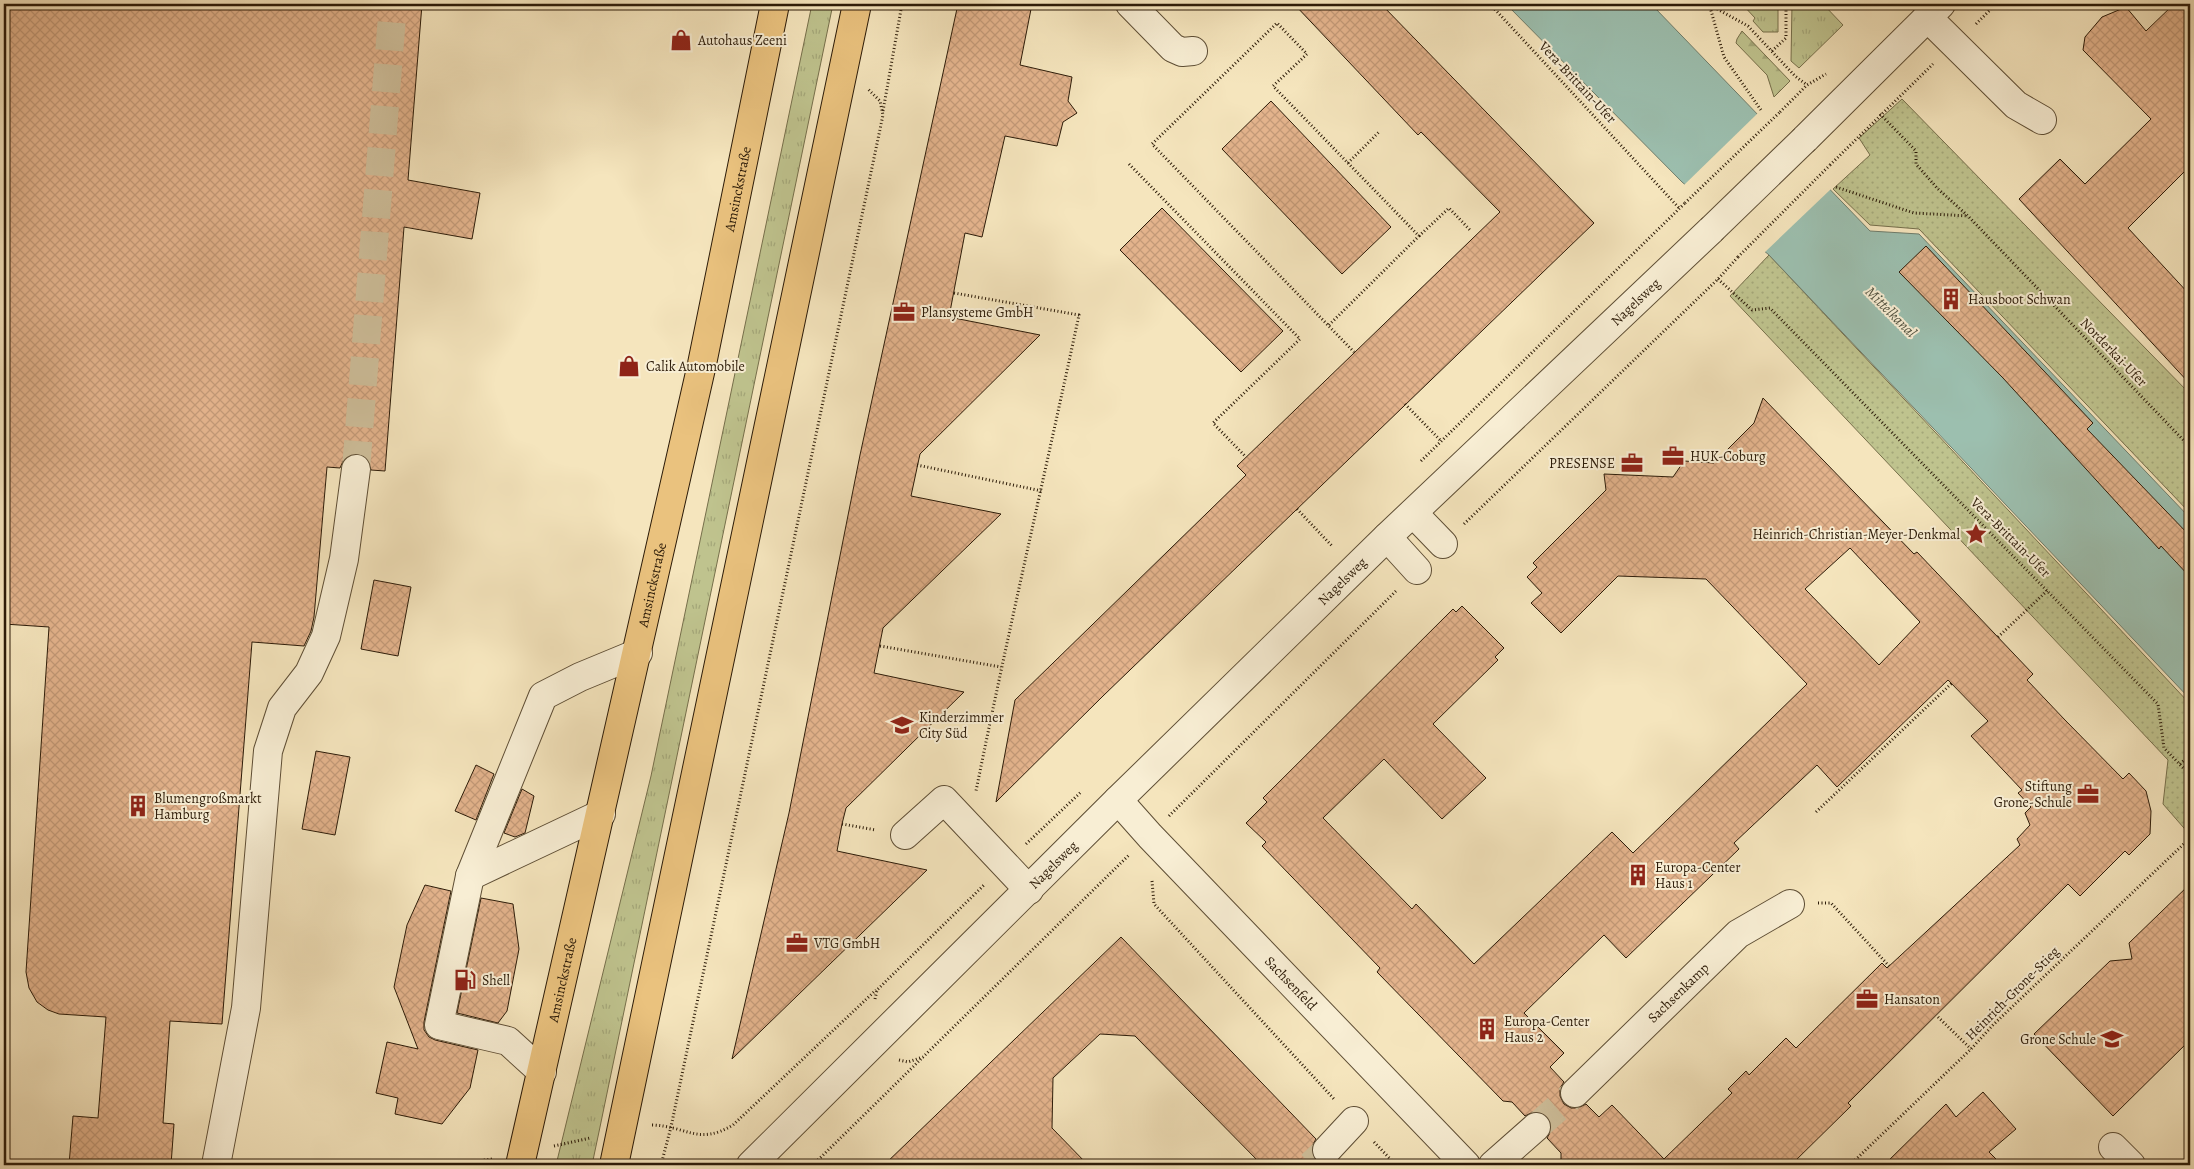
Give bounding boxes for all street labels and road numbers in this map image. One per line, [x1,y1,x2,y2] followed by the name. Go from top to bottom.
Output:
[1534,36,1621,128] street label: Vera-Brittain-Ufer
[720,145,756,234] street label: Amsinckstraße
[1607,274,1665,330] street label: Nagelsweg
[2076,314,2152,391] street label: Norderkai-Ufer
[1966,493,2055,582] street label: Vera-Brittain-Ufer
[633,541,671,630] street label: Amsinckstraße
[1314,553,1371,610] street label: Nagelsweg
[1025,837,1082,893] street label: Nagelsweg
[544,936,581,1025] street label: Amsinckstraße
[1961,942,2064,1045] street label: Heinrich-Grone-Stieg
[1260,952,1322,1015] street label: Sachsenfeld
[1644,958,1713,1027] street label: Sachsenkamp

